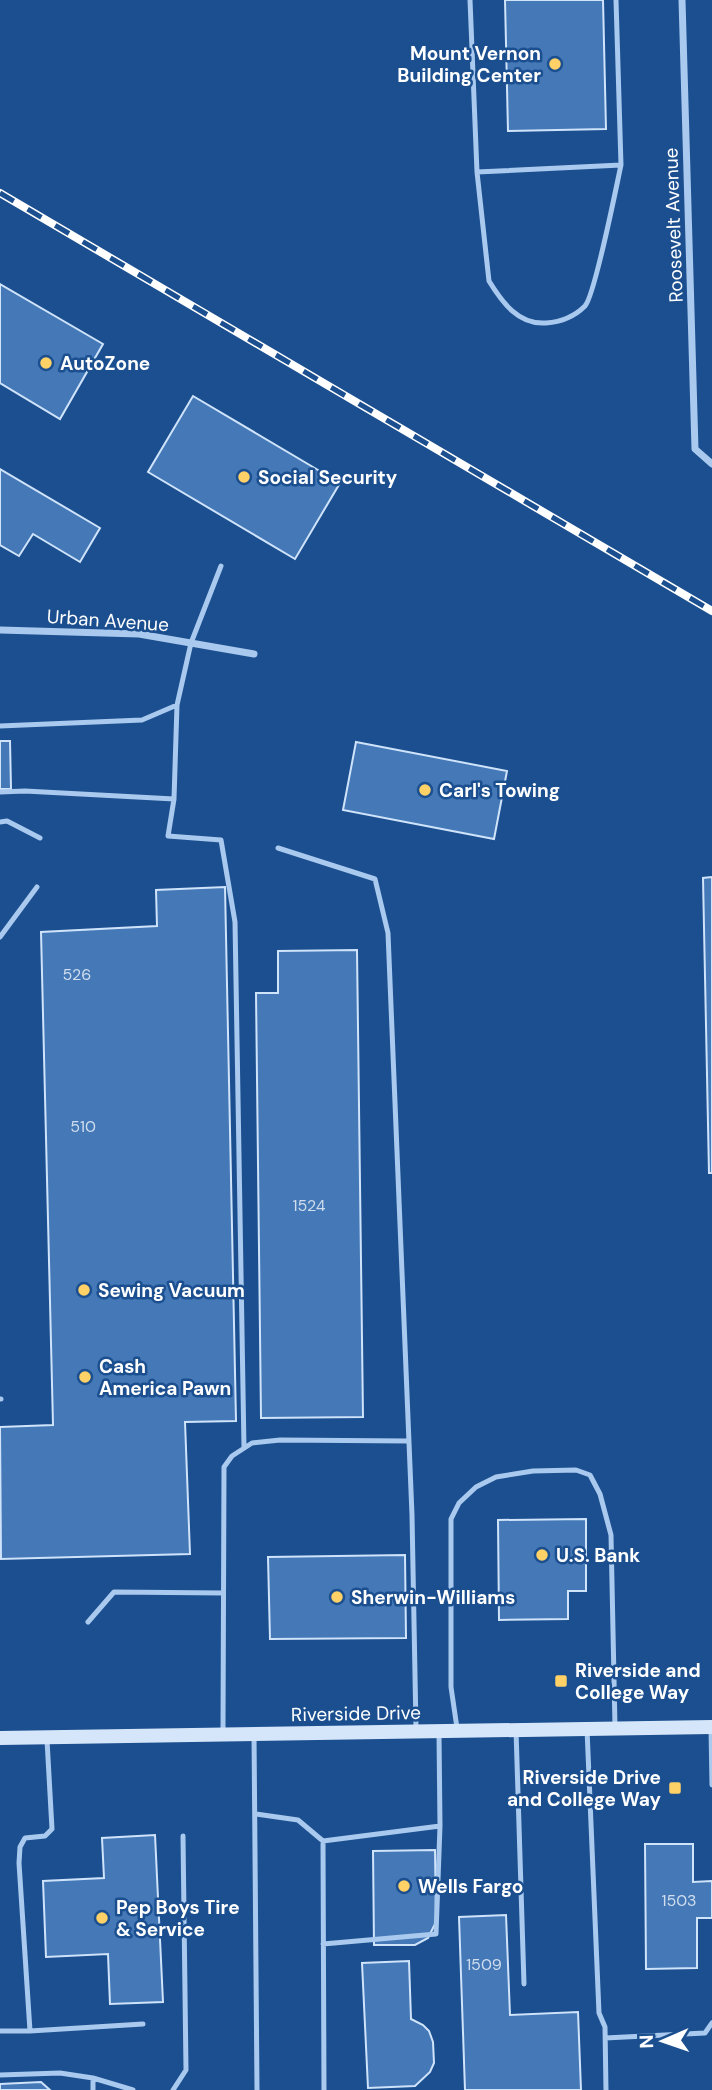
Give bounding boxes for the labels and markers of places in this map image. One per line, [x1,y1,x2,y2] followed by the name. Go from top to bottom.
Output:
[397,41,541,88] place label: Mount Vernon Building Center
[547,56,563,72] marker: Mount Vernon Building Center
[60,351,150,376] place label: AutoZone
[38,355,54,371] marker: AutoZone
[258,465,398,490] place label: Social Security
[236,469,252,485] marker: Social Security
[439,778,560,803] place label: Carl's Towing
[417,782,433,798] marker: Carl's Towing
[98,1278,245,1303] place label: Sewing Vacuum
[76,1282,92,1298] marker: Sewing Vacuum
[99,1354,231,1401] place label: Cash America Pawn
[77,1369,93,1385] marker: Cash America Pawn
[556,1543,640,1568] place label: U.S. Bank
[534,1547,550,1563] marker: U.S. Bank
[351,1585,515,1610] place label: Sherwin-Williams
[329,1589,345,1605] marker: Sherwin-Williams
[575,1658,701,1705] place label: Riverside and College Way
[553,1673,569,1689] marker: Riverside and College Way
[507,1765,662,1812] place label: Riverside Drive and College Way
[667,1780,683,1796] marker: Riverside Drive and College Way
[418,1874,523,1899] place label: Wells Fargo
[396,1878,412,1894] marker: Wells Fargo
[116,1895,240,1942] place label: Pep Boys Tire & Service
[94,1910,110,1926] marker: Pep Boys Tire & Service

